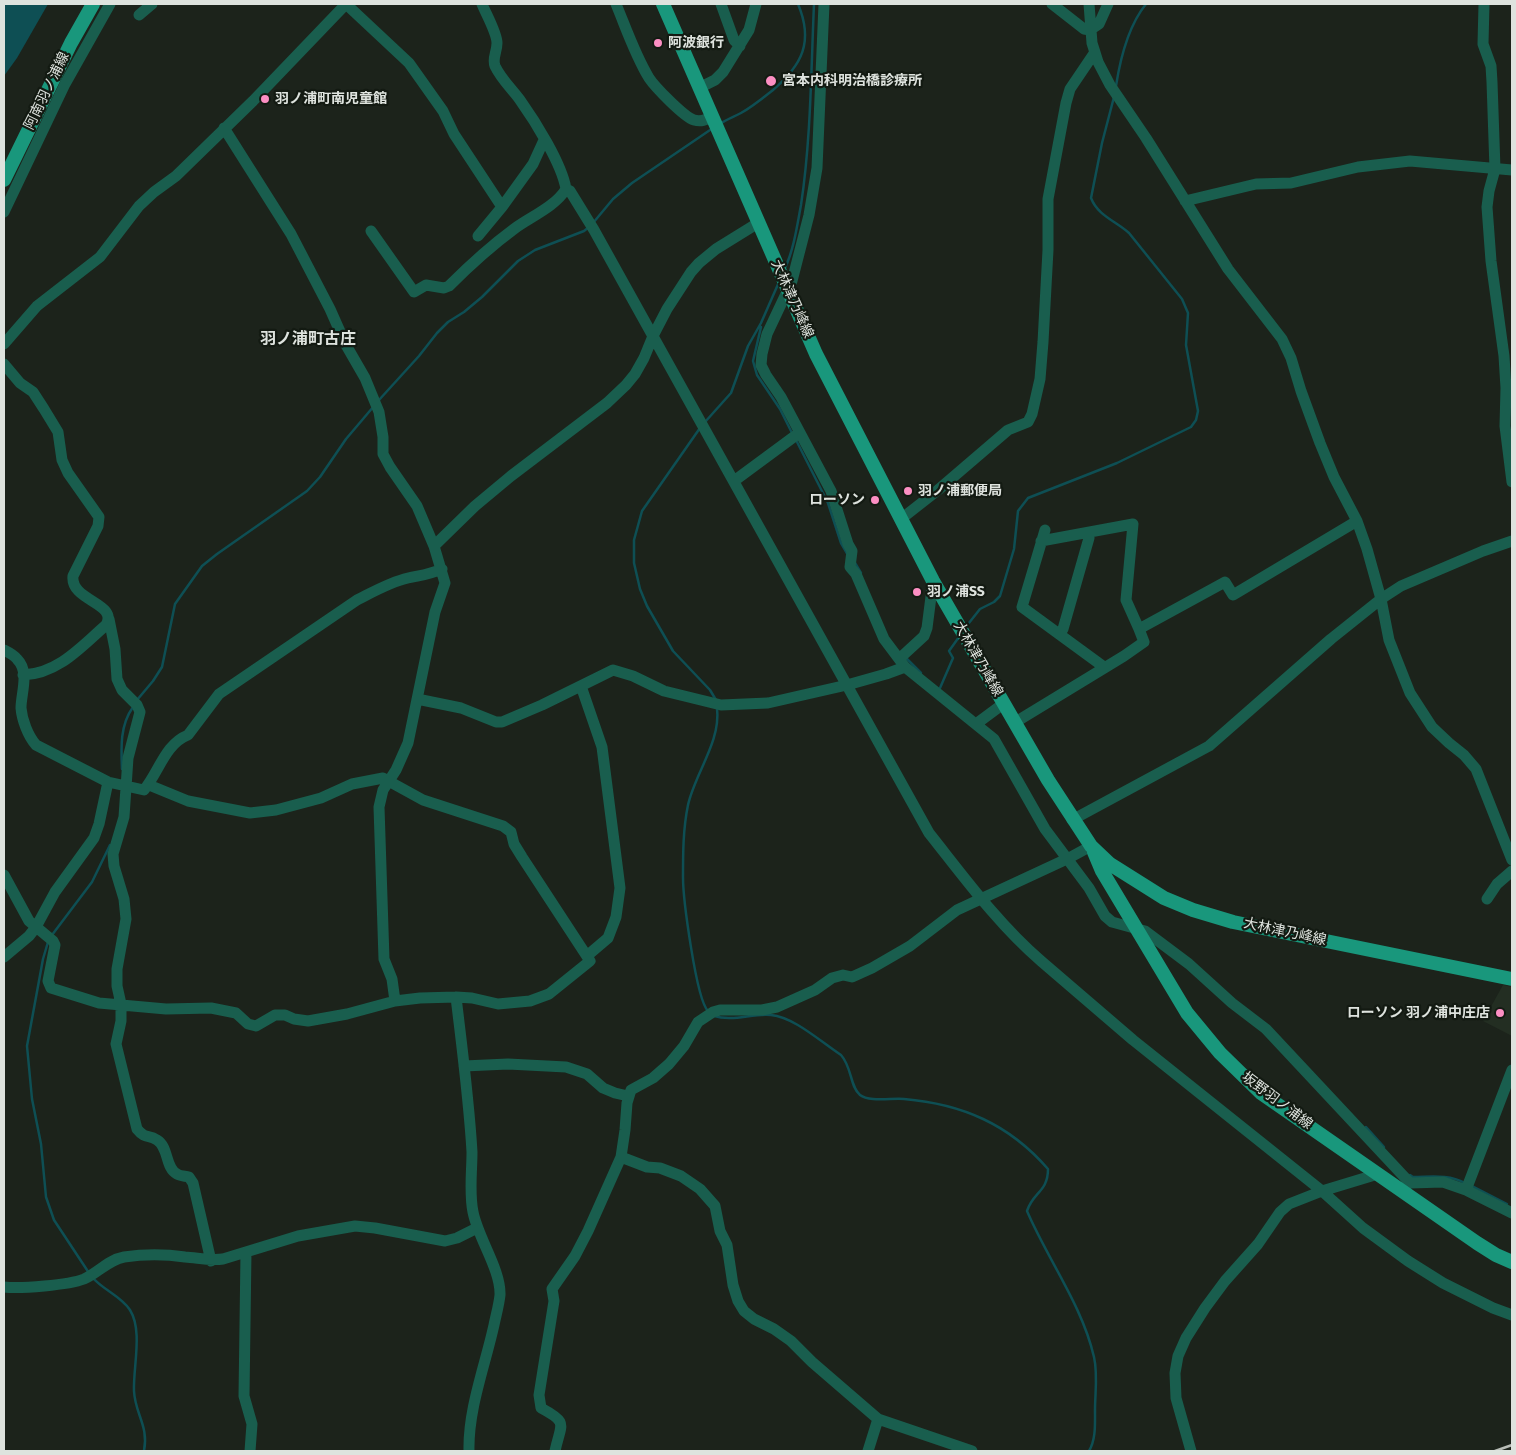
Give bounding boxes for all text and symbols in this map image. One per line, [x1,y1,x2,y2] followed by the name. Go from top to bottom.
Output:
[668,35,724,51] place label: 阿波銀行
[652,37,664,49] marker: 阿波銀行
[21,50,73,132] street label: 阿南羽ノ浦線
[782,73,922,89] place label: 宮本内科明治橋診療所
[764,74,778,88] marker: 宮本内科明治橋診療所
[275,91,387,107] place label: 羽ノ浦町南児童館
[259,93,271,105] marker: 羽ノ浦町南児童館
[767,257,817,341] street label: 大林津乃峰線
[260,330,356,350] district label: 羽ノ浦町古庄
[918,483,1002,499] place label: 羽ノ浦郵便局
[902,485,914,497] marker: 羽ノ浦郵便局
[809,492,865,508] place label: ローソン
[869,494,881,506] marker: ローソン
[927,584,985,600] place label: 羽ノ浦SS
[911,586,923,598] marker: 羽ノ浦SS
[950,618,1006,700] street label: 大林津乃峰線
[1242,915,1328,949] street label: 大林津乃峰線
[1347,1005,1490,1021] place label: ローソン 羽ノ浦中庄店
[1494,1007,1506,1019] marker: ローソン 羽ノ浦中庄店
[1238,1069,1316,1133] street label: 坂野羽ノ浦線

